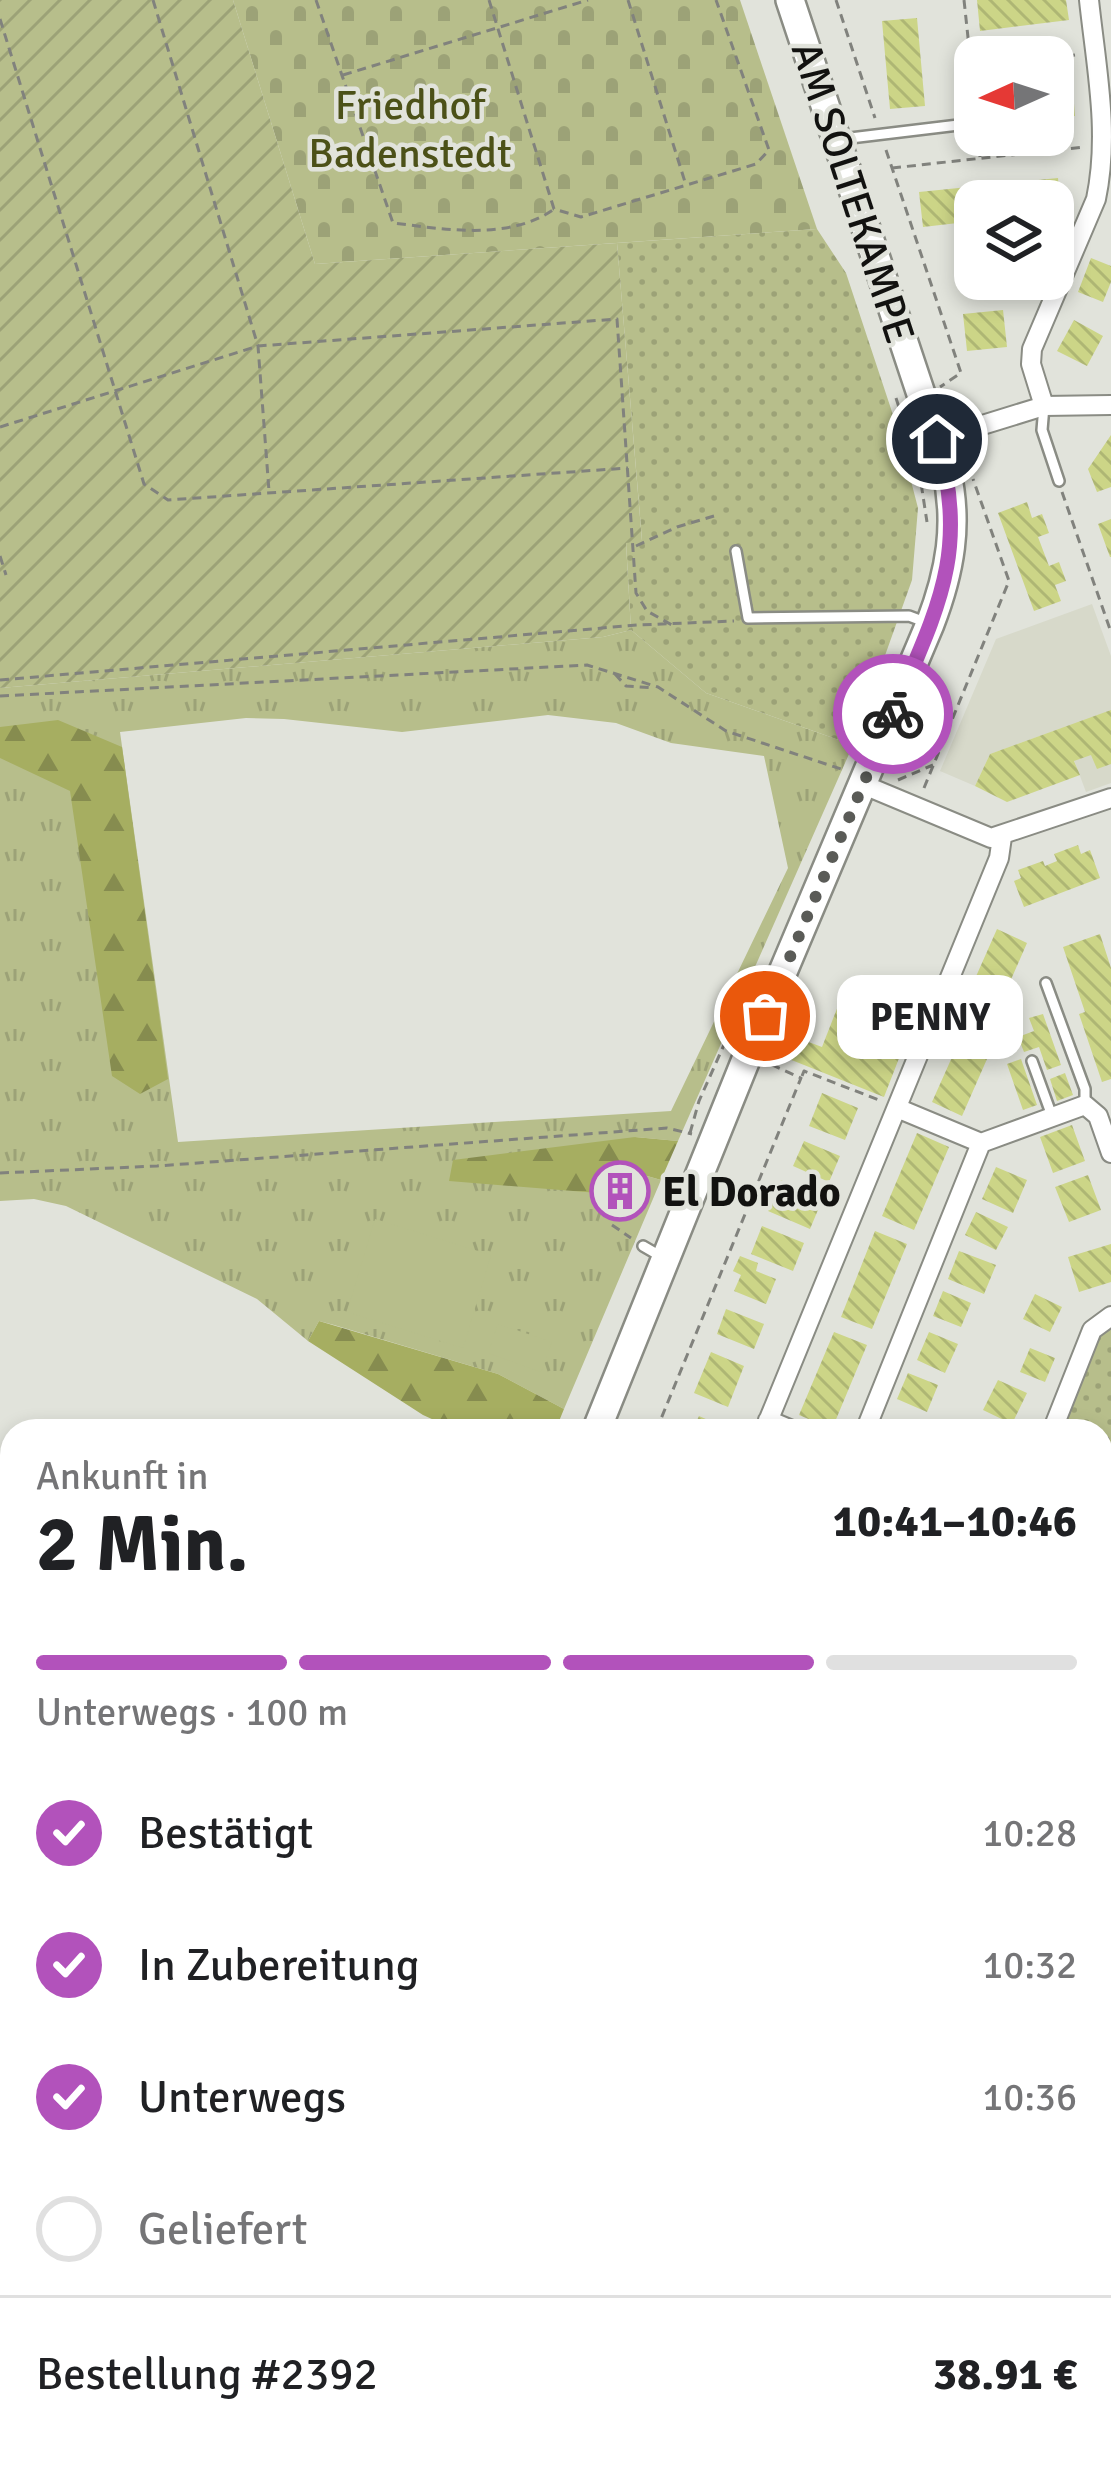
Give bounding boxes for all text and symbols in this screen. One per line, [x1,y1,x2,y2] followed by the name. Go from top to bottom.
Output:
[780,35,925,349] street label: AM SOLTEKAMPE
[954,36,1074,156] north arrow
[954,36,1074,300] map controls
[308,80,512,179] park label: Friedhof Badenstedt
[954,180,1074,300] button: layers
[886,388,988,490] pin
[904,406,970,472] icon: home
[833,654,953,774] courier
[860,681,926,747] icon: bike
[714,965,816,1067] pin
[837,974,1023,1058] callout: PENNY
[732,983,798,1049] icon: bag
[870,993,990,1041] text: PENNY
[589,1160,651,1222] building icon: El Dorado
[662,1167,841,1218] place label: El Dorado
[36,1452,209,1500] text: Ankunft in
[833,1494,1077,1549] text: 10:41–10:46
[36,1497,249,1593] text: 2 Min.
[36,1688,348,1736] text: Unterwegs · 100 m
[36,1800,102,1866] icon: check
[138,1806,313,1861] text: Bestätigt
[982,1809,1077,1857] text: 10:28
[36,1932,102,1998] icon: check
[138,1938,420,1993] text: In Zubereitung
[982,1941,1077,1989] text: 10:32
[36,2064,102,2130] icon: check
[138,2070,346,2125] text: Unterwegs
[982,2073,1077,2121] text: 10:36
[138,2202,308,2257] text: Geliefert
[36,2347,378,2402] text: Bestellung #2392
[933,2347,1077,2402] text: 38.91 €

